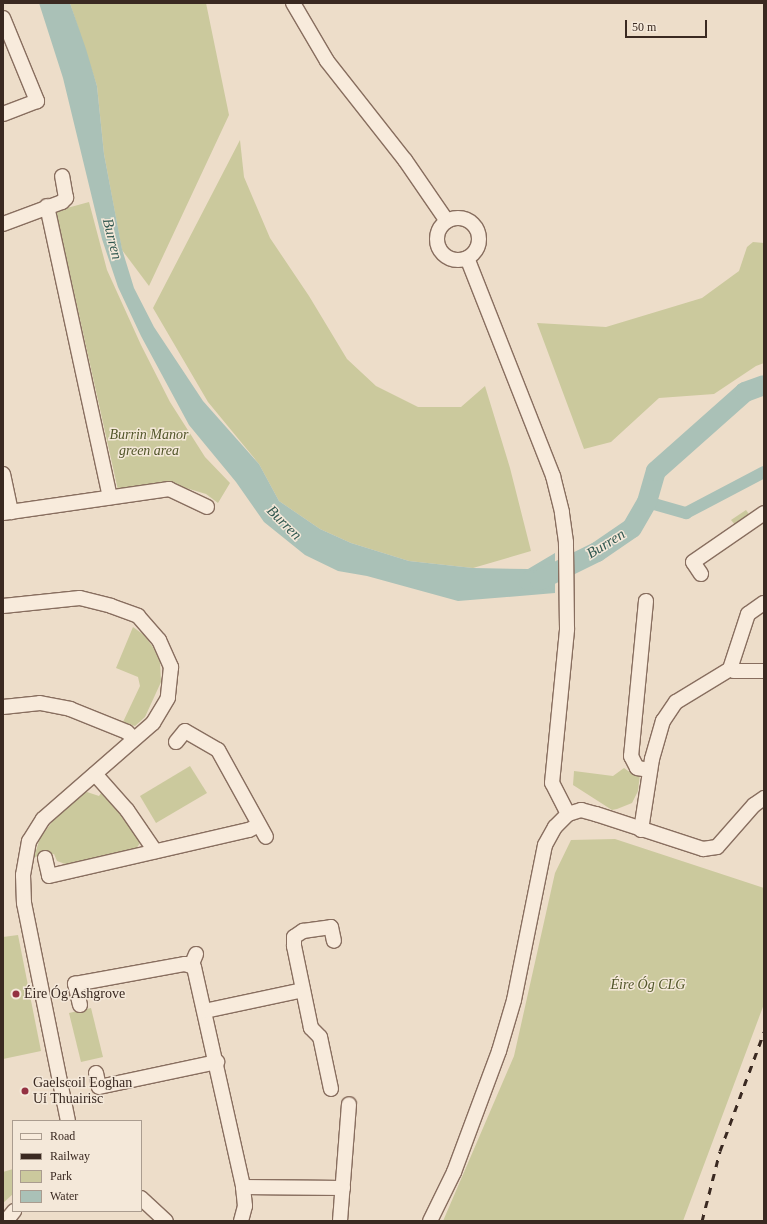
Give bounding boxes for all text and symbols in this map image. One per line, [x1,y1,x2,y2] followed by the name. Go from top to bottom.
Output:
[627,12,709,38] scale bar
[632,20,656,34] text: 50 m
[98,216,126,262] water label: Burren
[110,427,188,460] park label: Burrin Manor green area
[263,502,305,544] water label: Burren
[583,525,629,563] water label: Burren
[611,977,685,993] park label: Éire Óg CLG
[24,986,126,1002] place label: Éire Óg Ashgrove
[11,989,21,999] marker: Éire Óg Ashgrove
[33,1075,132,1108] place label: Gaelscoil Eoghan Uí Thuairisc
[20,1086,30,1096] marker: Gaelscoil Eoghan Uí Thuairisc
[12,1120,142,1212] legend
[50,1129,75,1143] text: Road
[50,1149,90,1163] text: Railway
[50,1169,72,1183] text: Park
[50,1189,78,1203] text: Water

